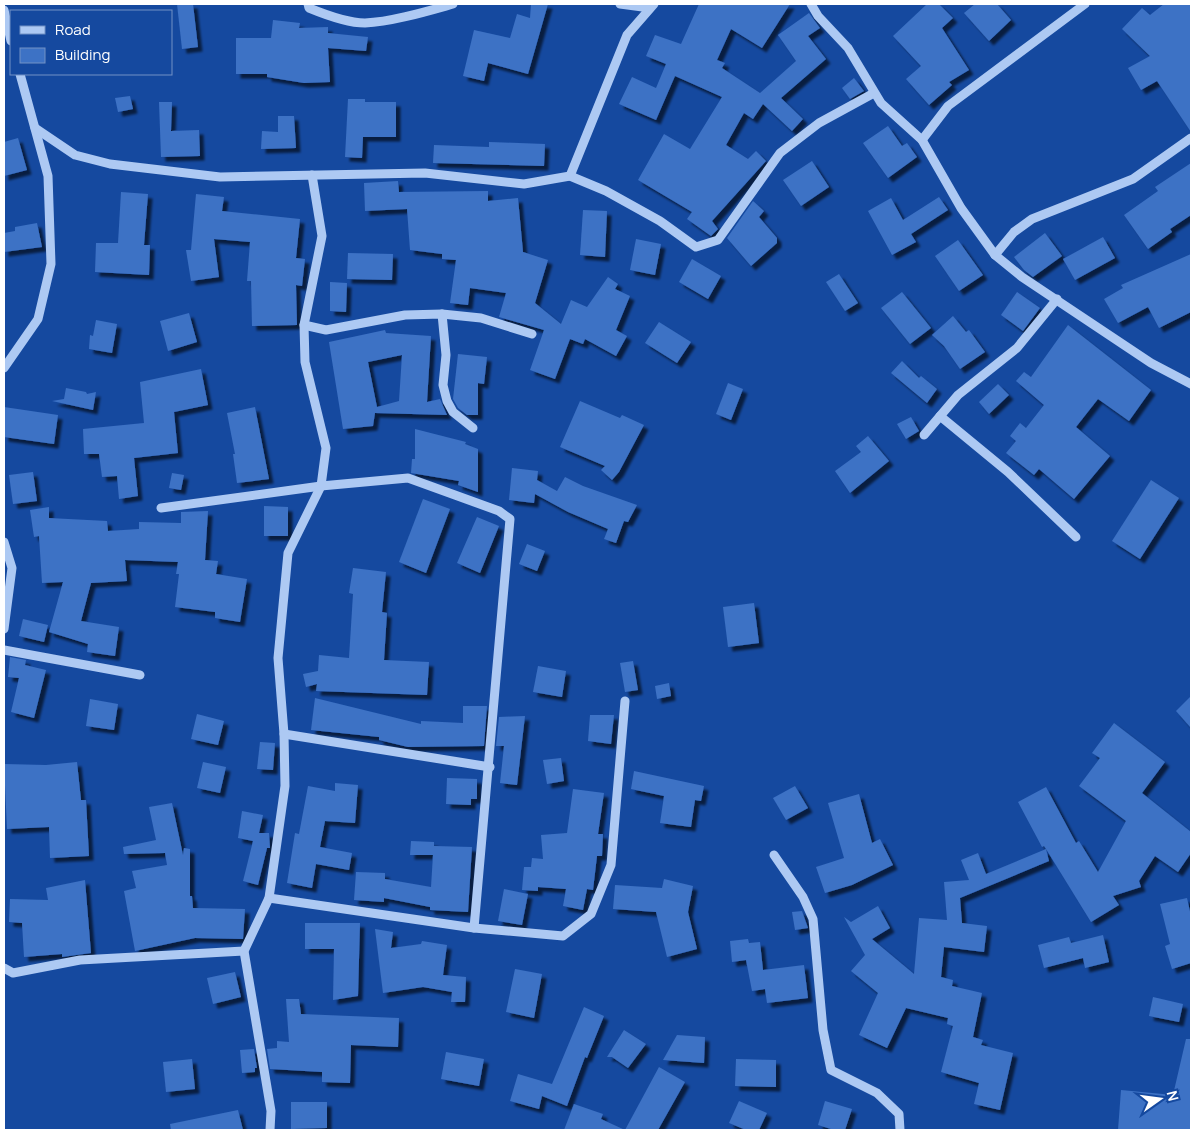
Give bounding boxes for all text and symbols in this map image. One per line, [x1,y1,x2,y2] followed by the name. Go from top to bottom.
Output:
[10,10,172,75] legend
[55,19,91,40] text: Road
[55,44,110,65] text: Building
[1135,1074,1185,1124] north arrow
[1163,1089,1184,1103] text: N

